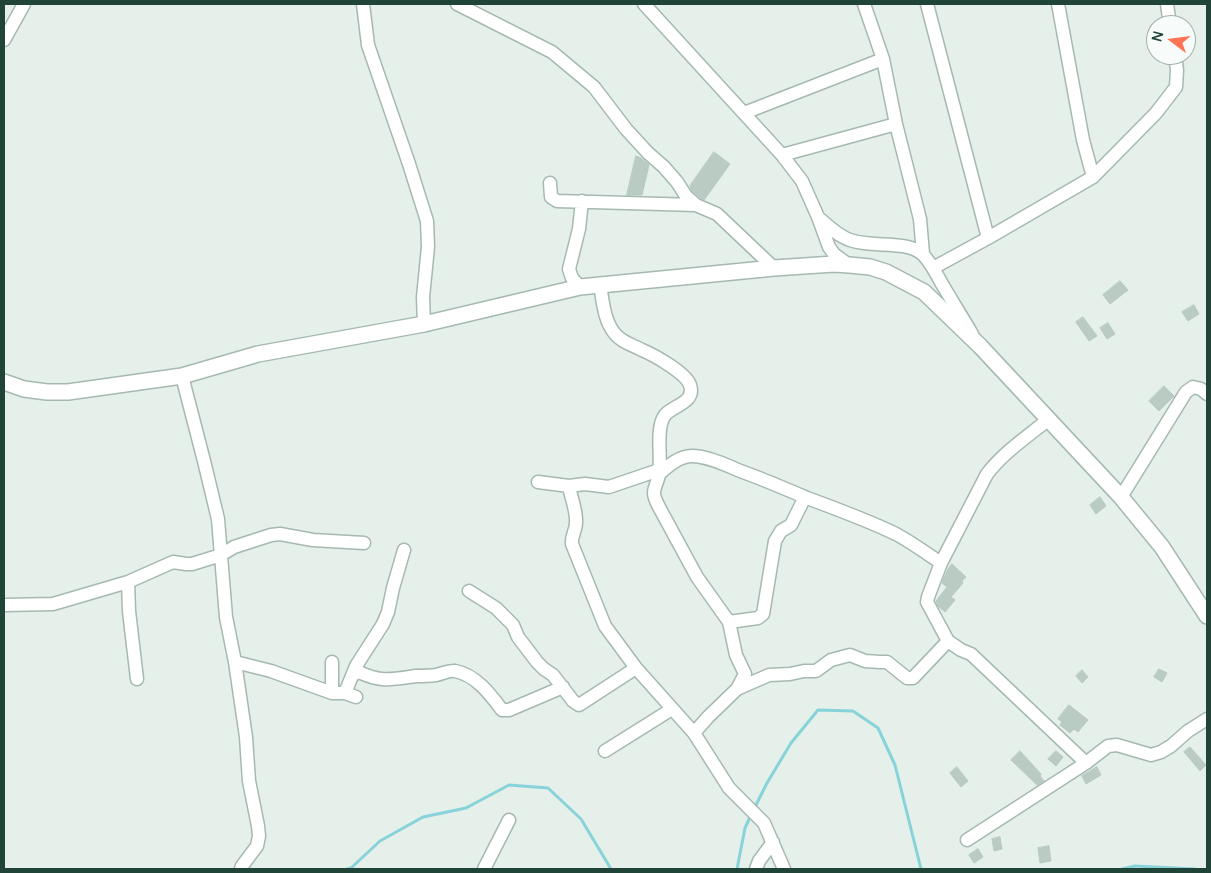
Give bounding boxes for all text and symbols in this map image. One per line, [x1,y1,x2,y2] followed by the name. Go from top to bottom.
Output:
[1146,15,1196,65] north arrow
[1147,29,1167,44] text: N

